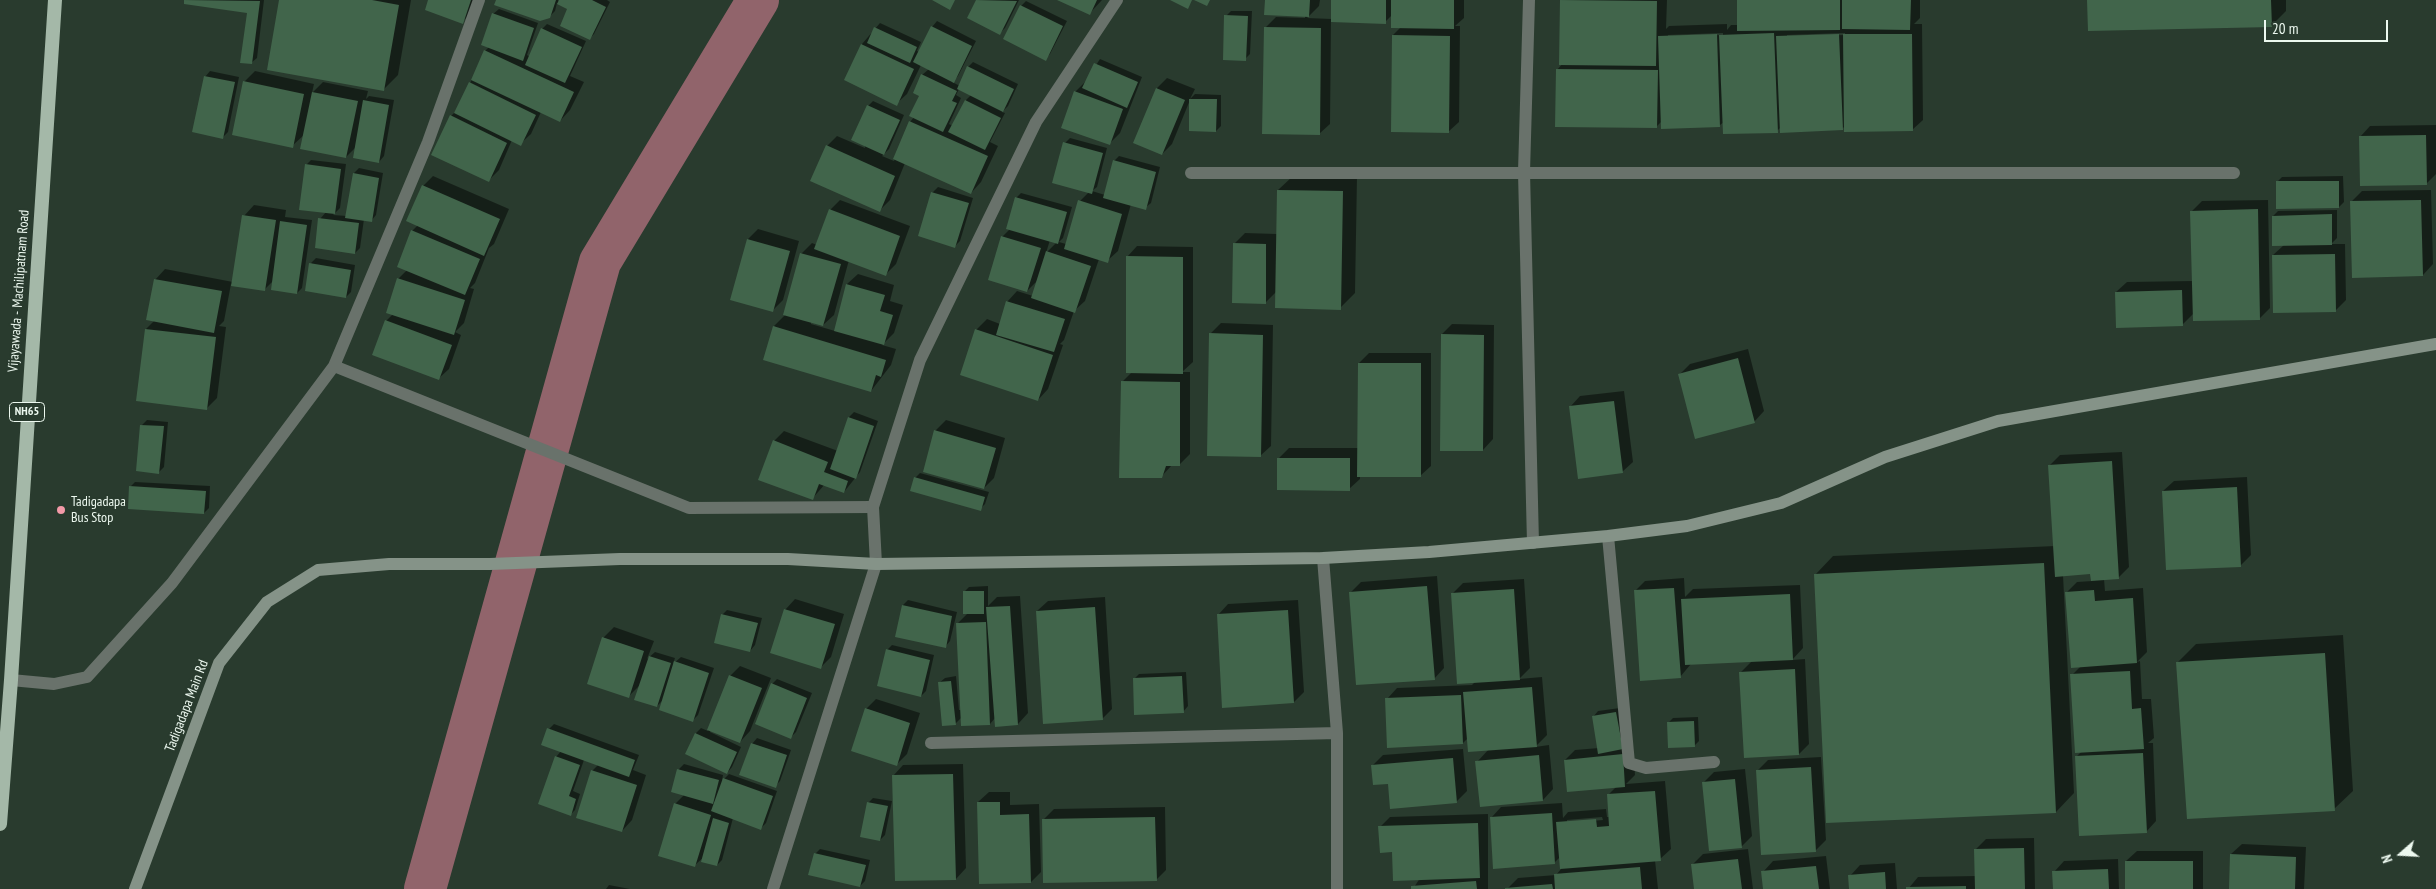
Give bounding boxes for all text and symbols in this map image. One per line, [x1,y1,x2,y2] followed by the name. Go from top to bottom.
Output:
[2266,10,2390,42] scale bar
[2272,19,2298,38] text: 20 m
[5,209,33,373] street label: Vijayawada - Machilipatnam Road
[10,402,44,422] road number: NH65
[71,494,126,526] place label: Tadigadapa Bus Stop
[55,504,67,516] marker: Tadigadapa Bus Stop
[162,658,212,754] street label: Tadigadapa Main Rd
[2376,829,2426,879] north arrow
[2377,852,2397,865] text: N

